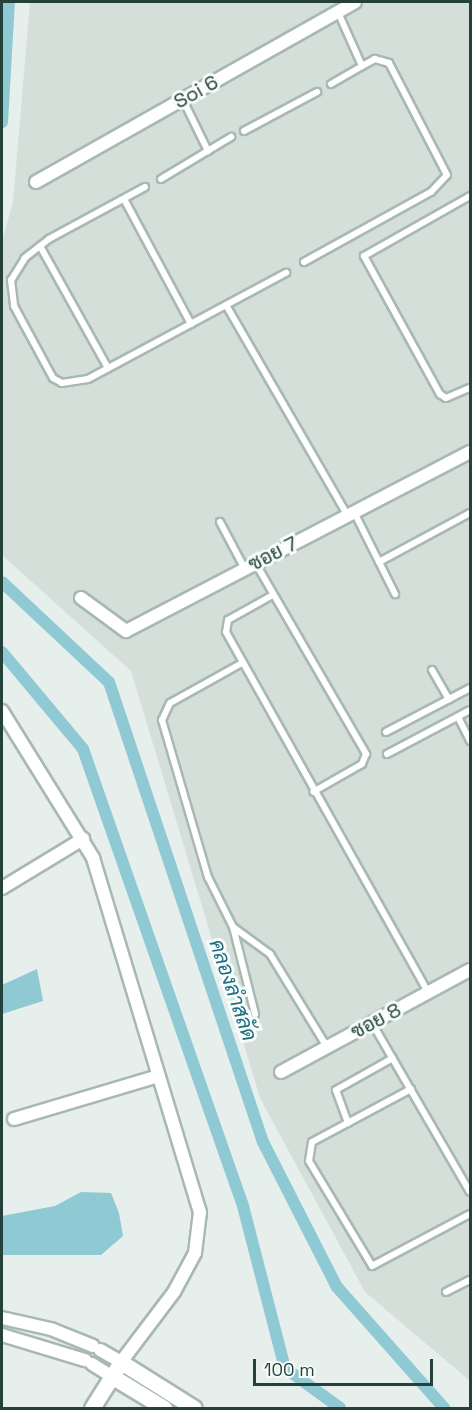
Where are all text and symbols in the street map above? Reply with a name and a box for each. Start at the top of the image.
street label: Soi 6 [170,70,222,114]
street label: ซอย 7 [244,532,302,576]
water label: คลองลำสลัด [204,936,262,1044]
street label: ซอย 8 [347,998,405,1044]
scale bar [256,1347,436,1385]
text: 100 m [264,1358,315,1381]

